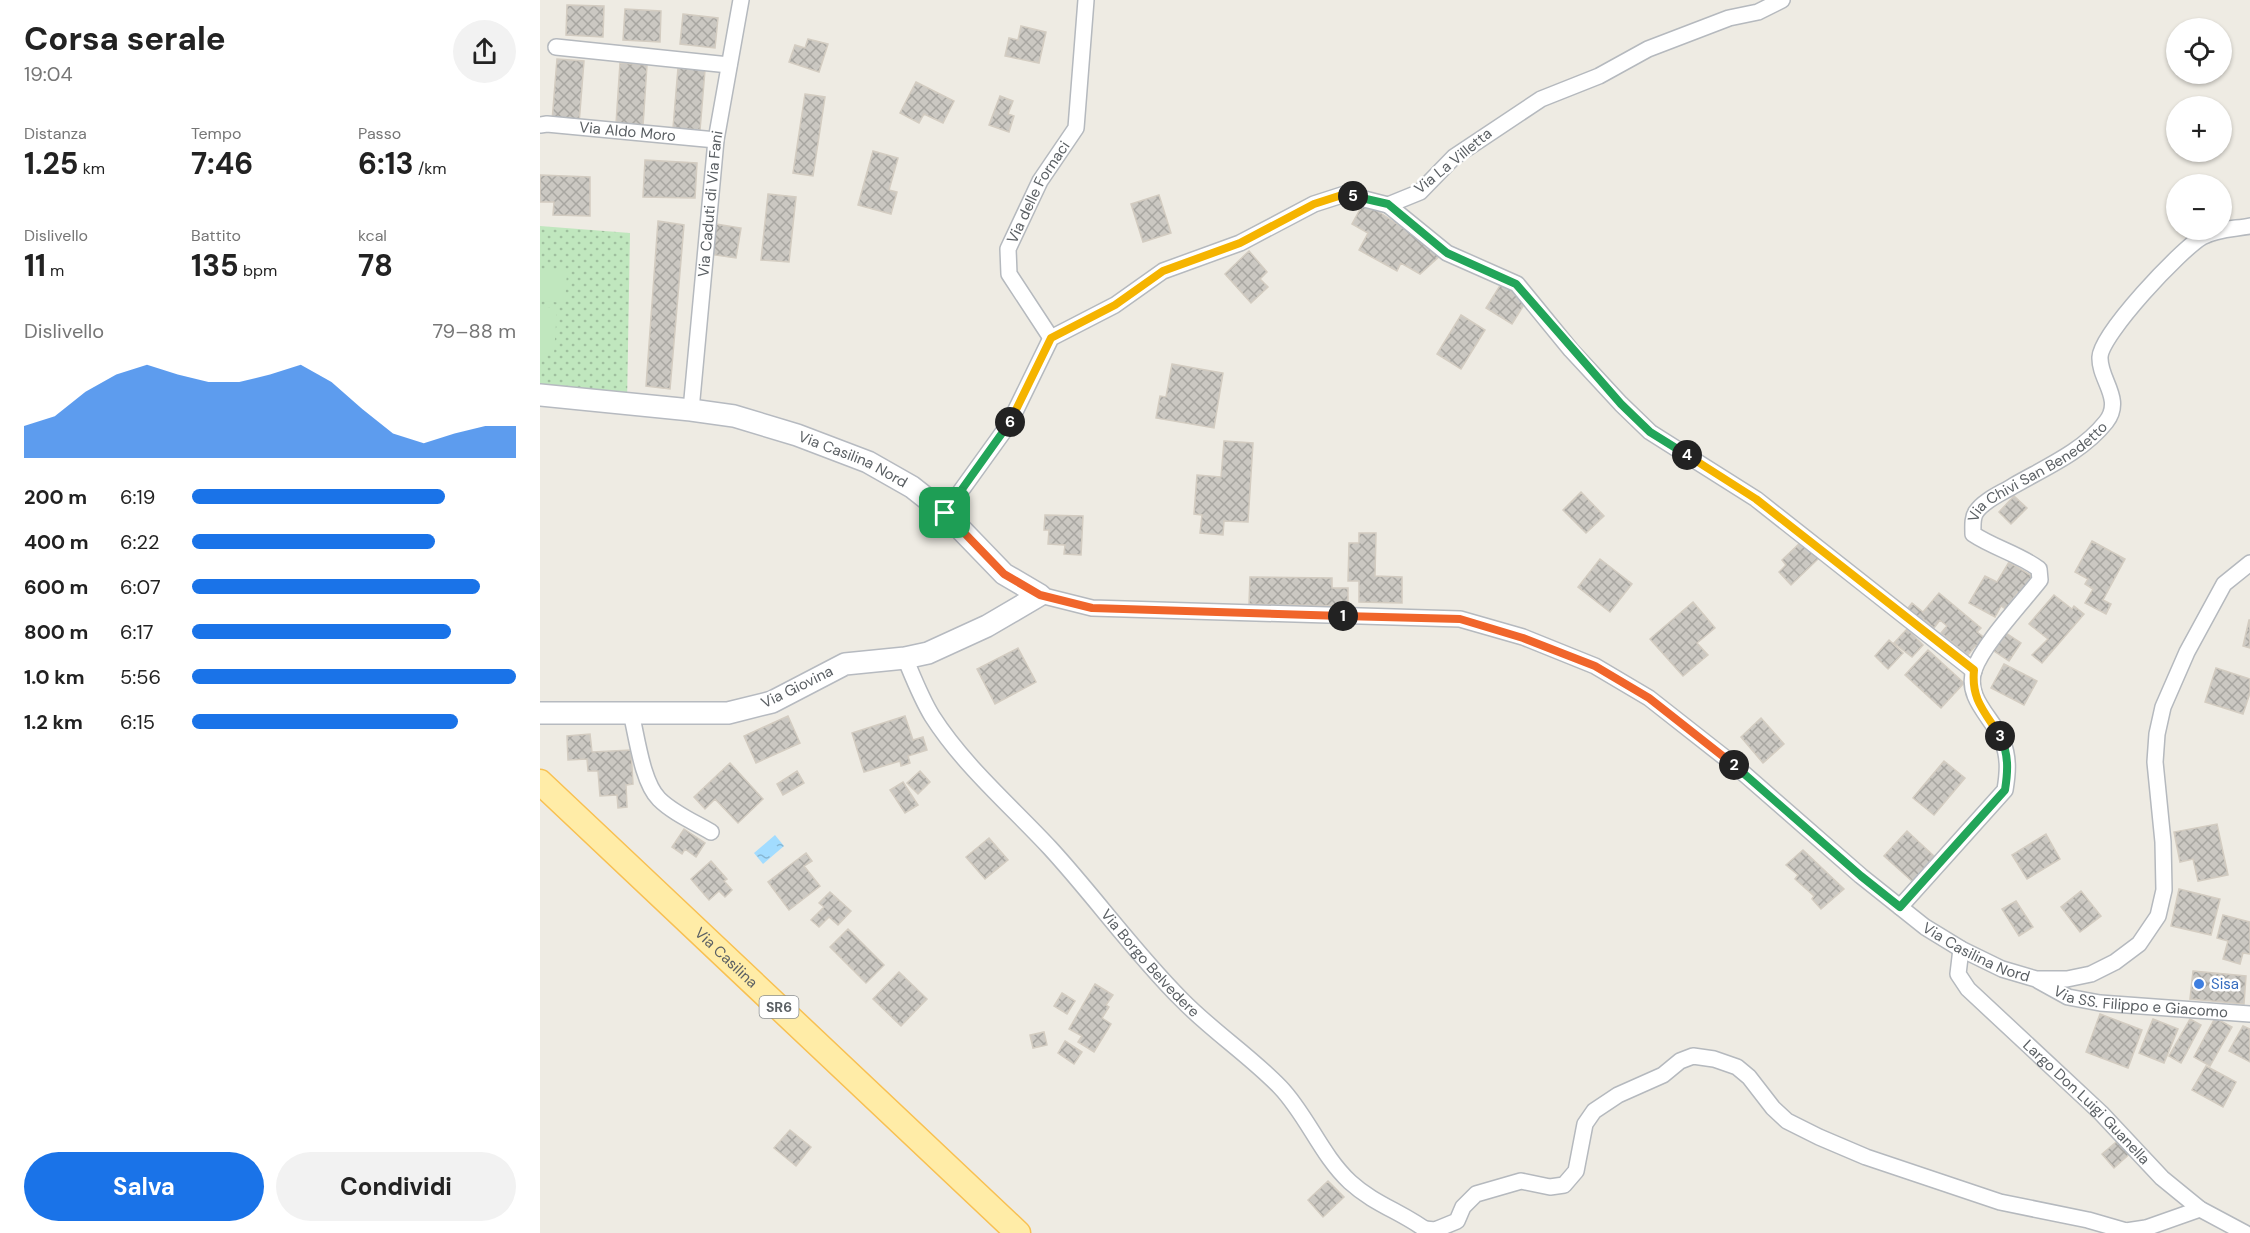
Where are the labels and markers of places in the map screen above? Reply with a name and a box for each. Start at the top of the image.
pin: 5 [1338,181,1368,211]
pin: 6 [995,407,1025,437]
pin: 4 [1672,440,1702,470]
pin [919,487,970,538]
pin: 1 [1328,601,1358,631]
pin: 3 [1985,721,2015,751]
pin: 2 [1719,750,1749,780]
place label: Sisa [2211,974,2239,994]
marker: Sisa [2192,977,2206,991]

